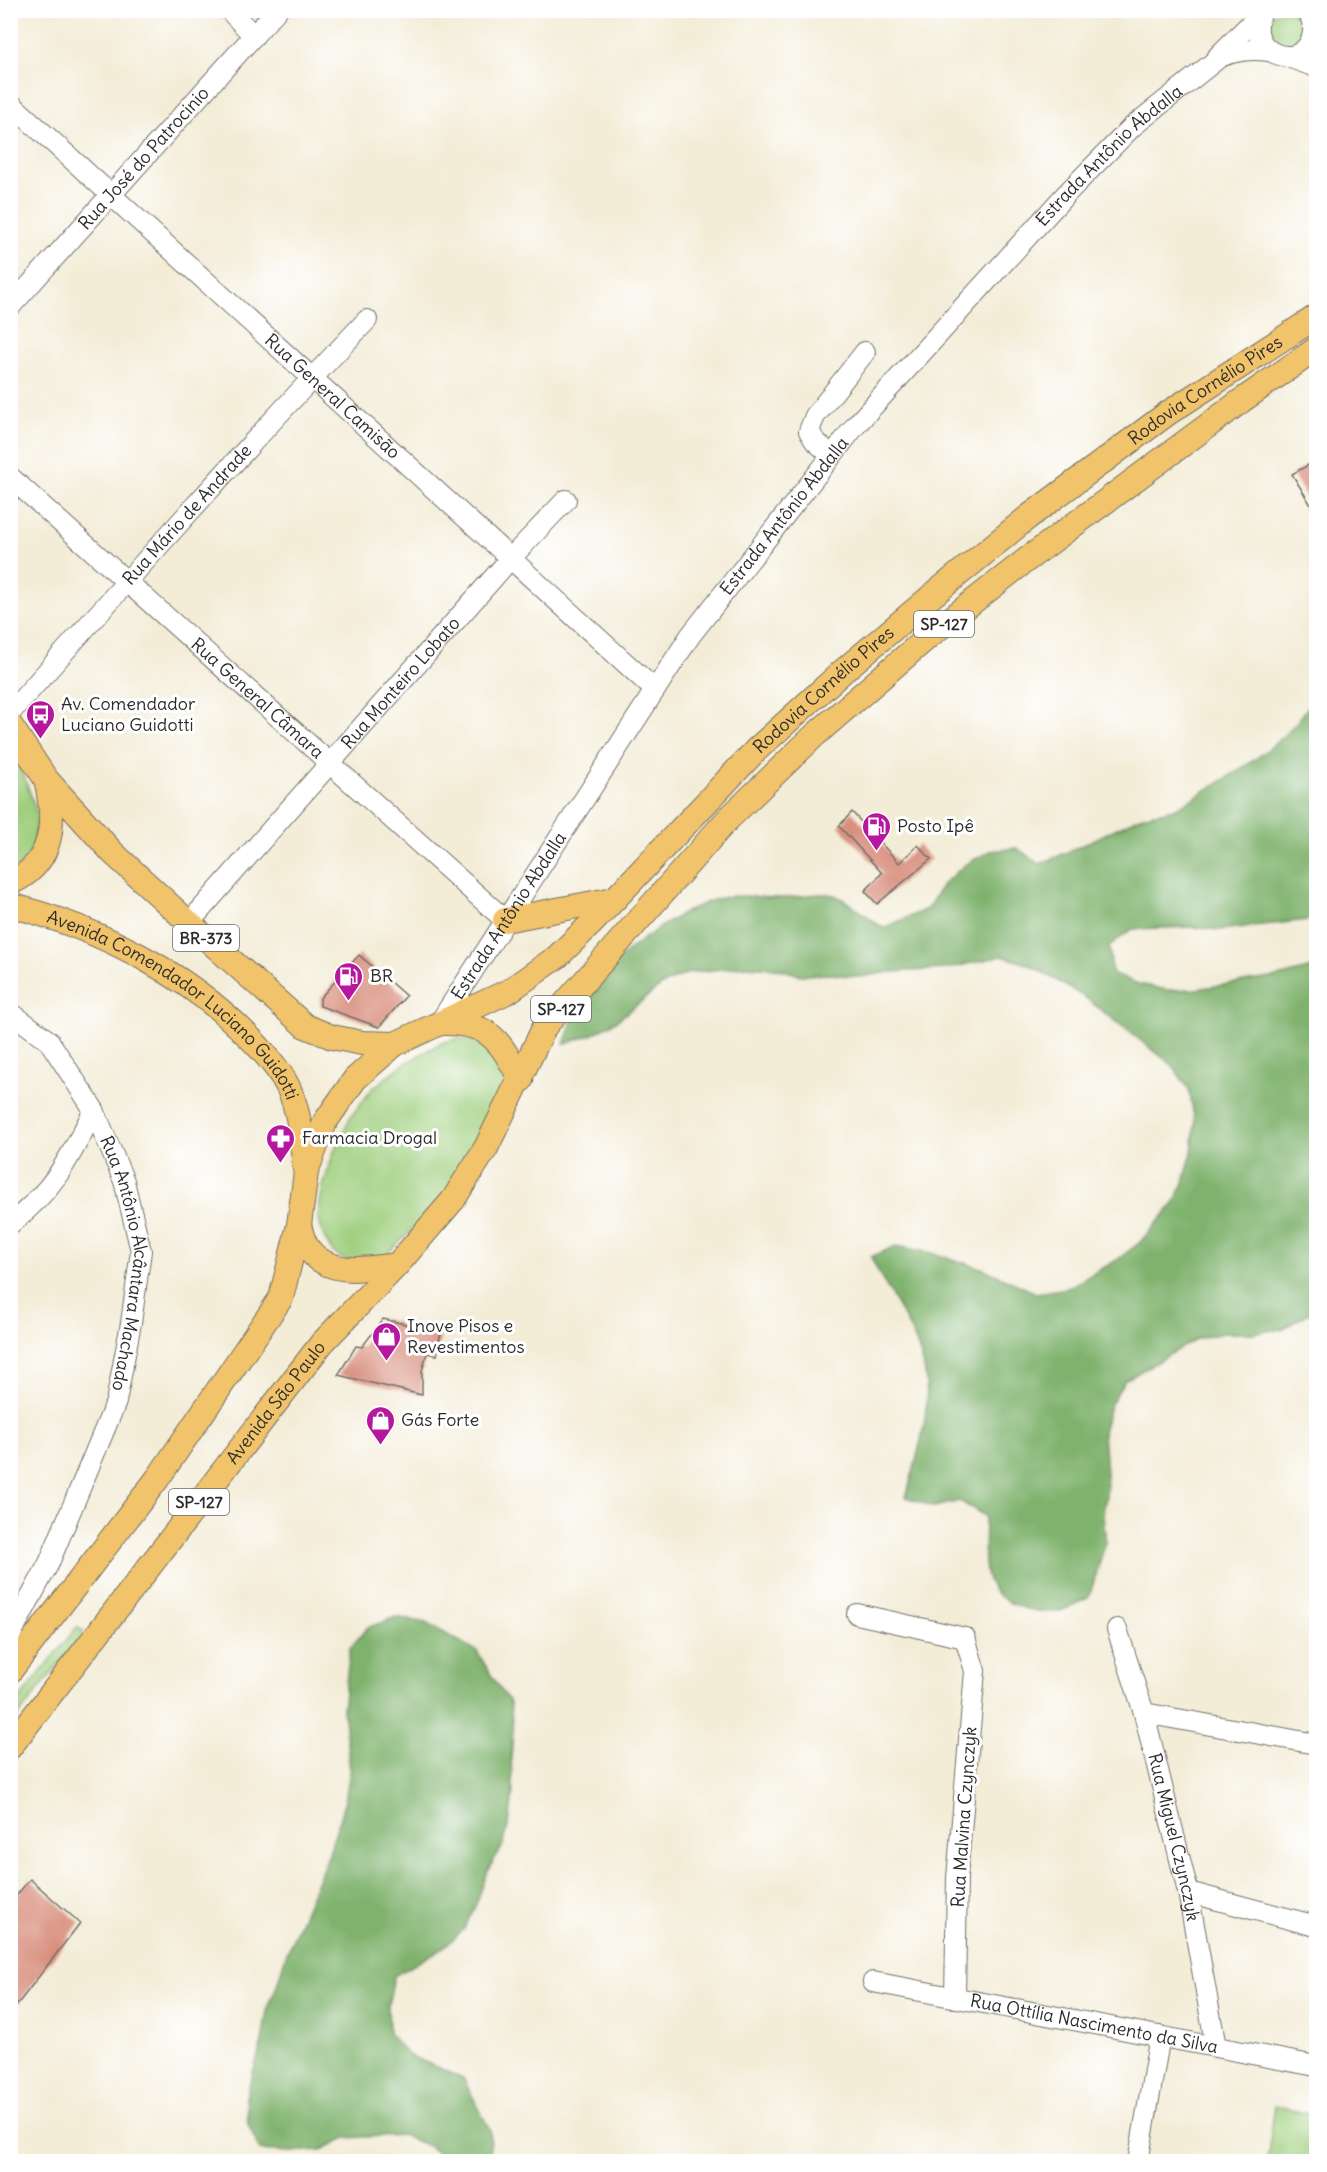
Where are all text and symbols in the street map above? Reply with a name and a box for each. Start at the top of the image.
street label: Estrada Antônio Abdalla [1030,79,1187,231]
street label: Rua José do Patrocinio [73,82,214,234]
street label: Rua General Camisão [260,329,405,464]
street label: Rodovia Cornélio Pires [1123,330,1287,450]
street label: Estrada Antônio Abdalla [715,432,853,600]
street label: Rua Mário de Andrade [117,439,256,589]
road number: SP-127 [914,611,974,637]
street label: Rua Monteiro Lobato [336,612,465,753]
street label: Rodovia Cornélio Pires [748,621,898,758]
street label: Rua General Câmara [187,633,329,763]
place label: Av. Comendador Luciano Guidotti [61,692,196,736]
bus stop icon: Av. Comendador Luciano Guidotti [24,698,56,740]
fuel station icon: Posto Ipê [860,810,892,852]
place label: Posto Ipê [897,814,974,837]
street label: Estrada Antônio Abdalla [446,827,571,1004]
street label: Avenida Comendador Luciano Guidotti [44,905,304,1103]
road number: BR-373 [173,925,239,951]
fuel station icon: BR [333,960,365,1002]
place label: BR [370,964,393,987]
road number: SP-127 [531,996,591,1022]
pharmacy icon: Farmacia Drogal [265,1122,297,1164]
place label: Farmacia Drogal [302,1126,437,1149]
street label: Rua Antônio Alcântara Machado [95,1132,153,1393]
place label: Inove Pisos e Revestimentos [407,1314,525,1358]
shop icon: Inove Pisos e Revestimentos [370,1320,402,1362]
street label: Avenida São Paulo [221,1336,330,1469]
shop icon: Gás Forte [364,1404,396,1446]
place label: Gás Forte [401,1408,479,1431]
road number: SP-127 [169,1489,229,1515]
street label: Rua Malvina Czynczyk [946,1726,981,1908]
street label: Rua Miguel Czynczyk [1143,1751,1205,1923]
street label: Rua Ottília Nascimento da Silva [968,1989,1220,2058]

